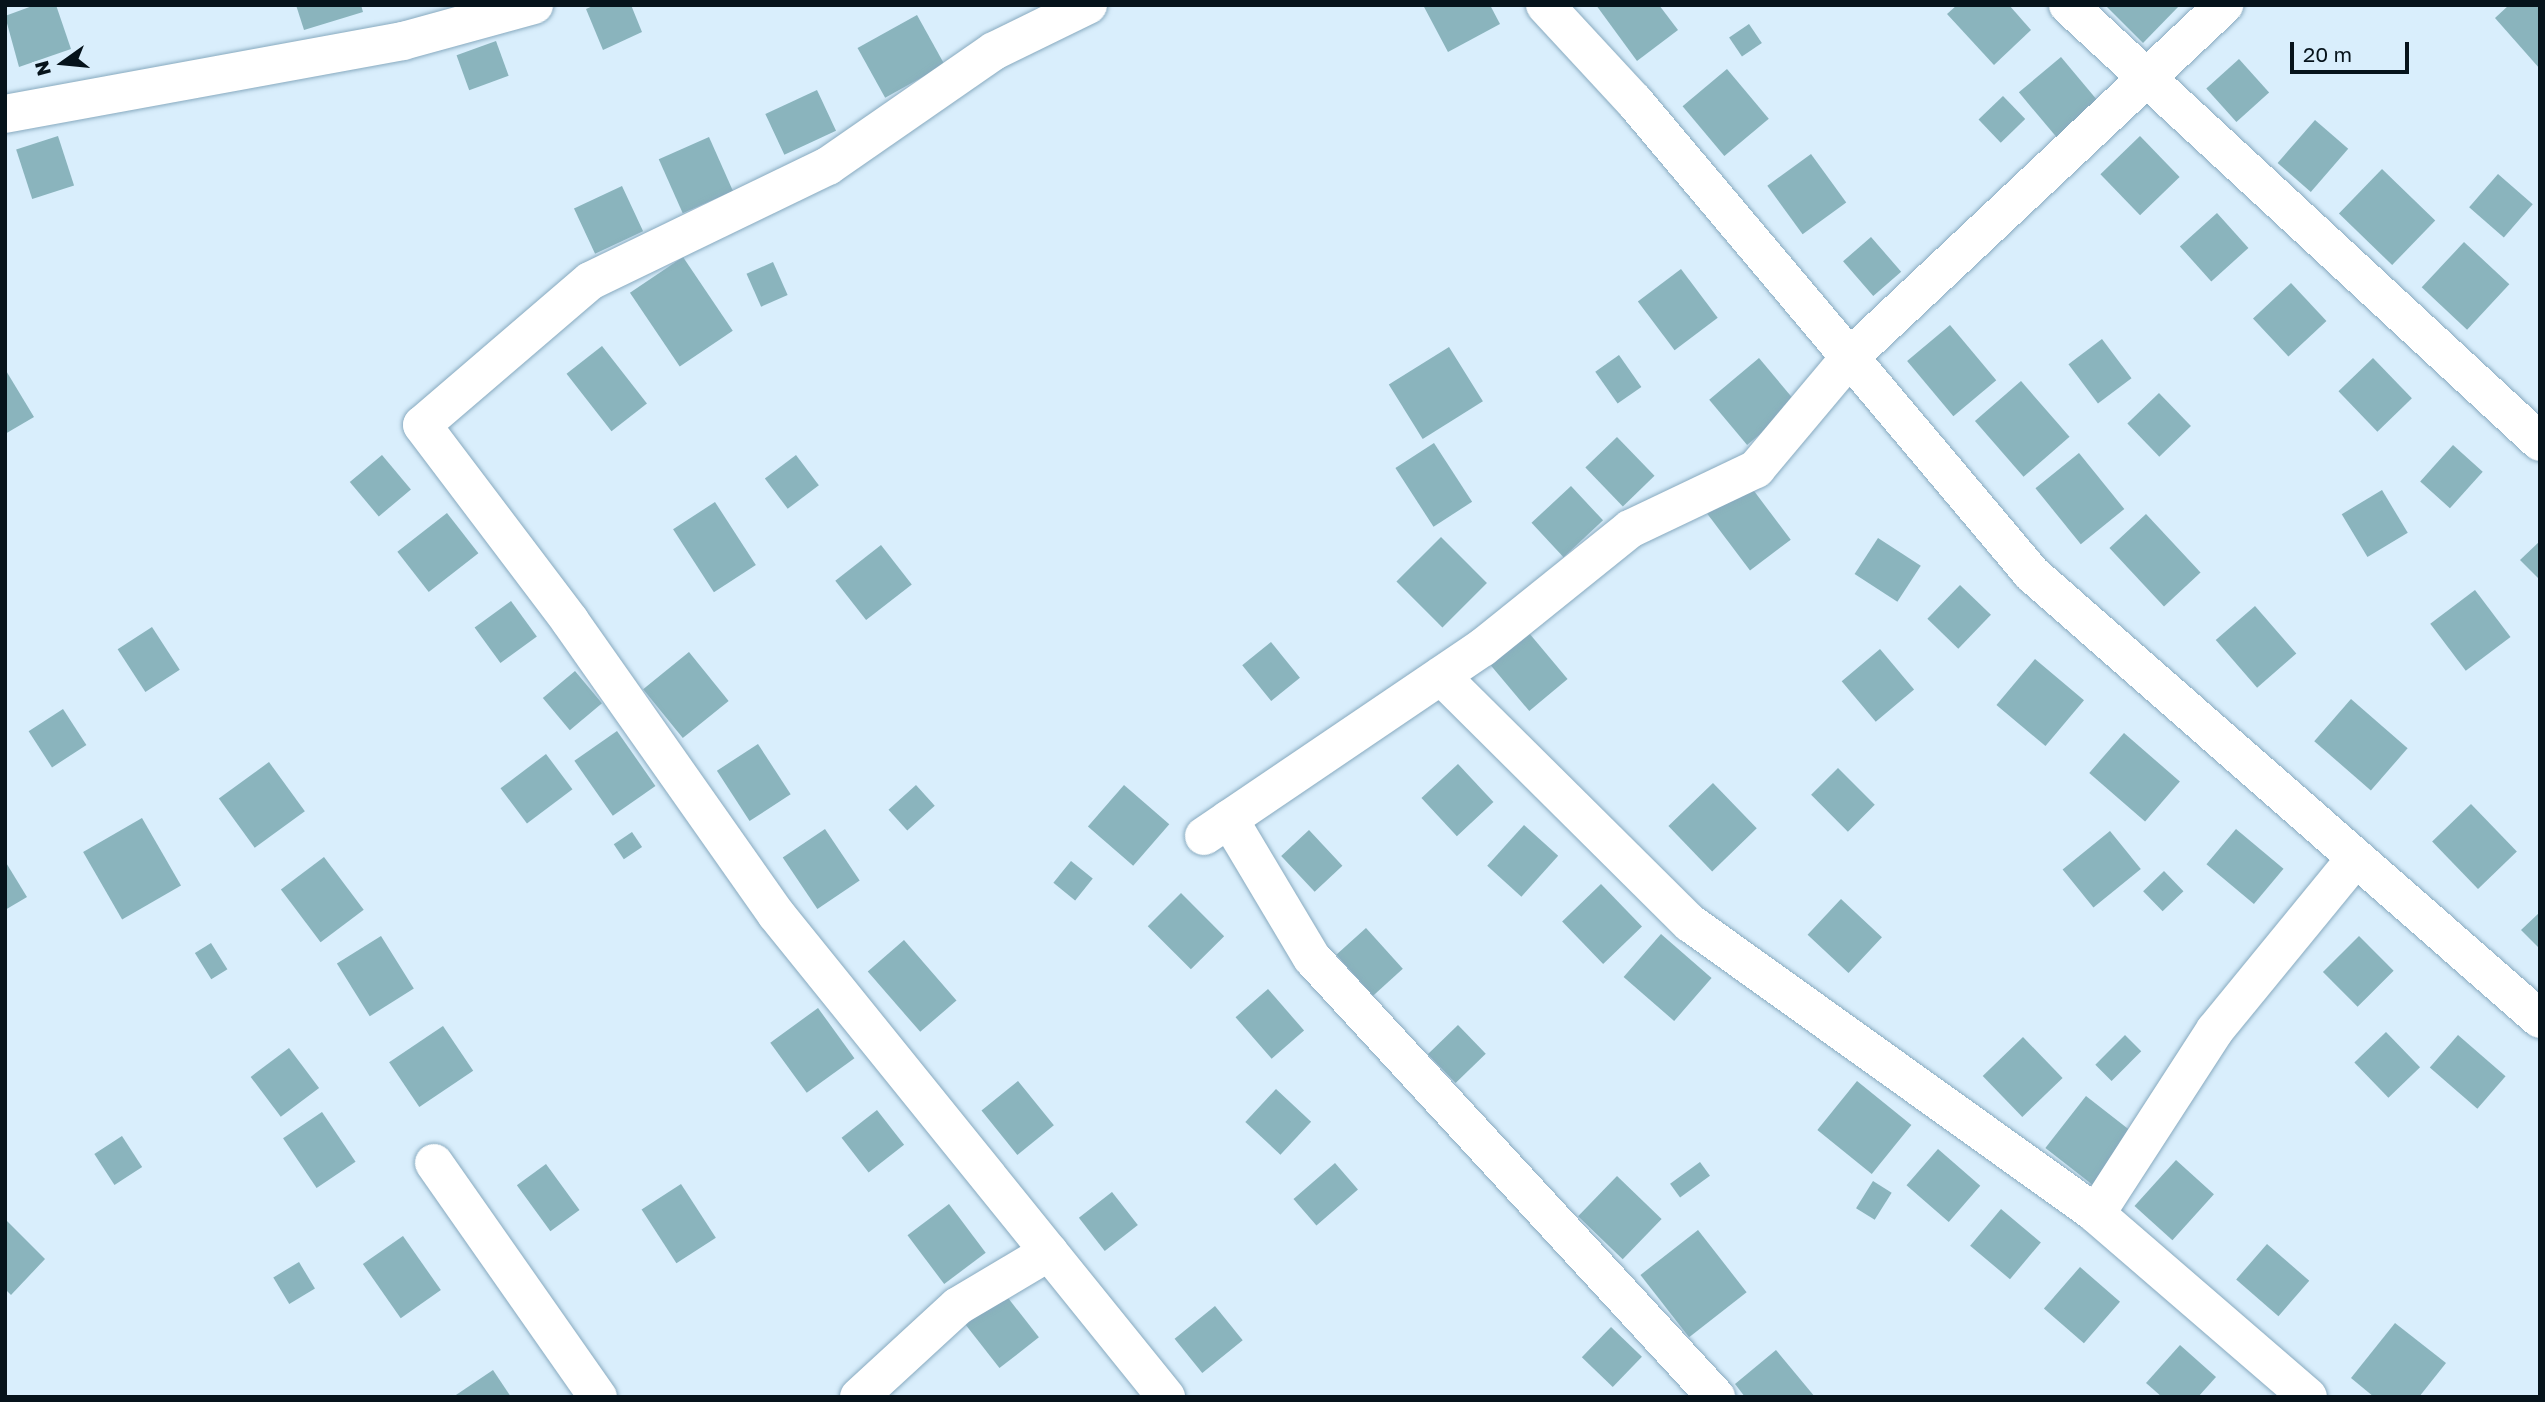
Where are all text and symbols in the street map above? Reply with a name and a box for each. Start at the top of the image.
north arrow [28,28,98,98]
scale bar [2293,28,2412,72]
text: 20 m [2303,41,2352,67]
text: N [29,59,55,79]

